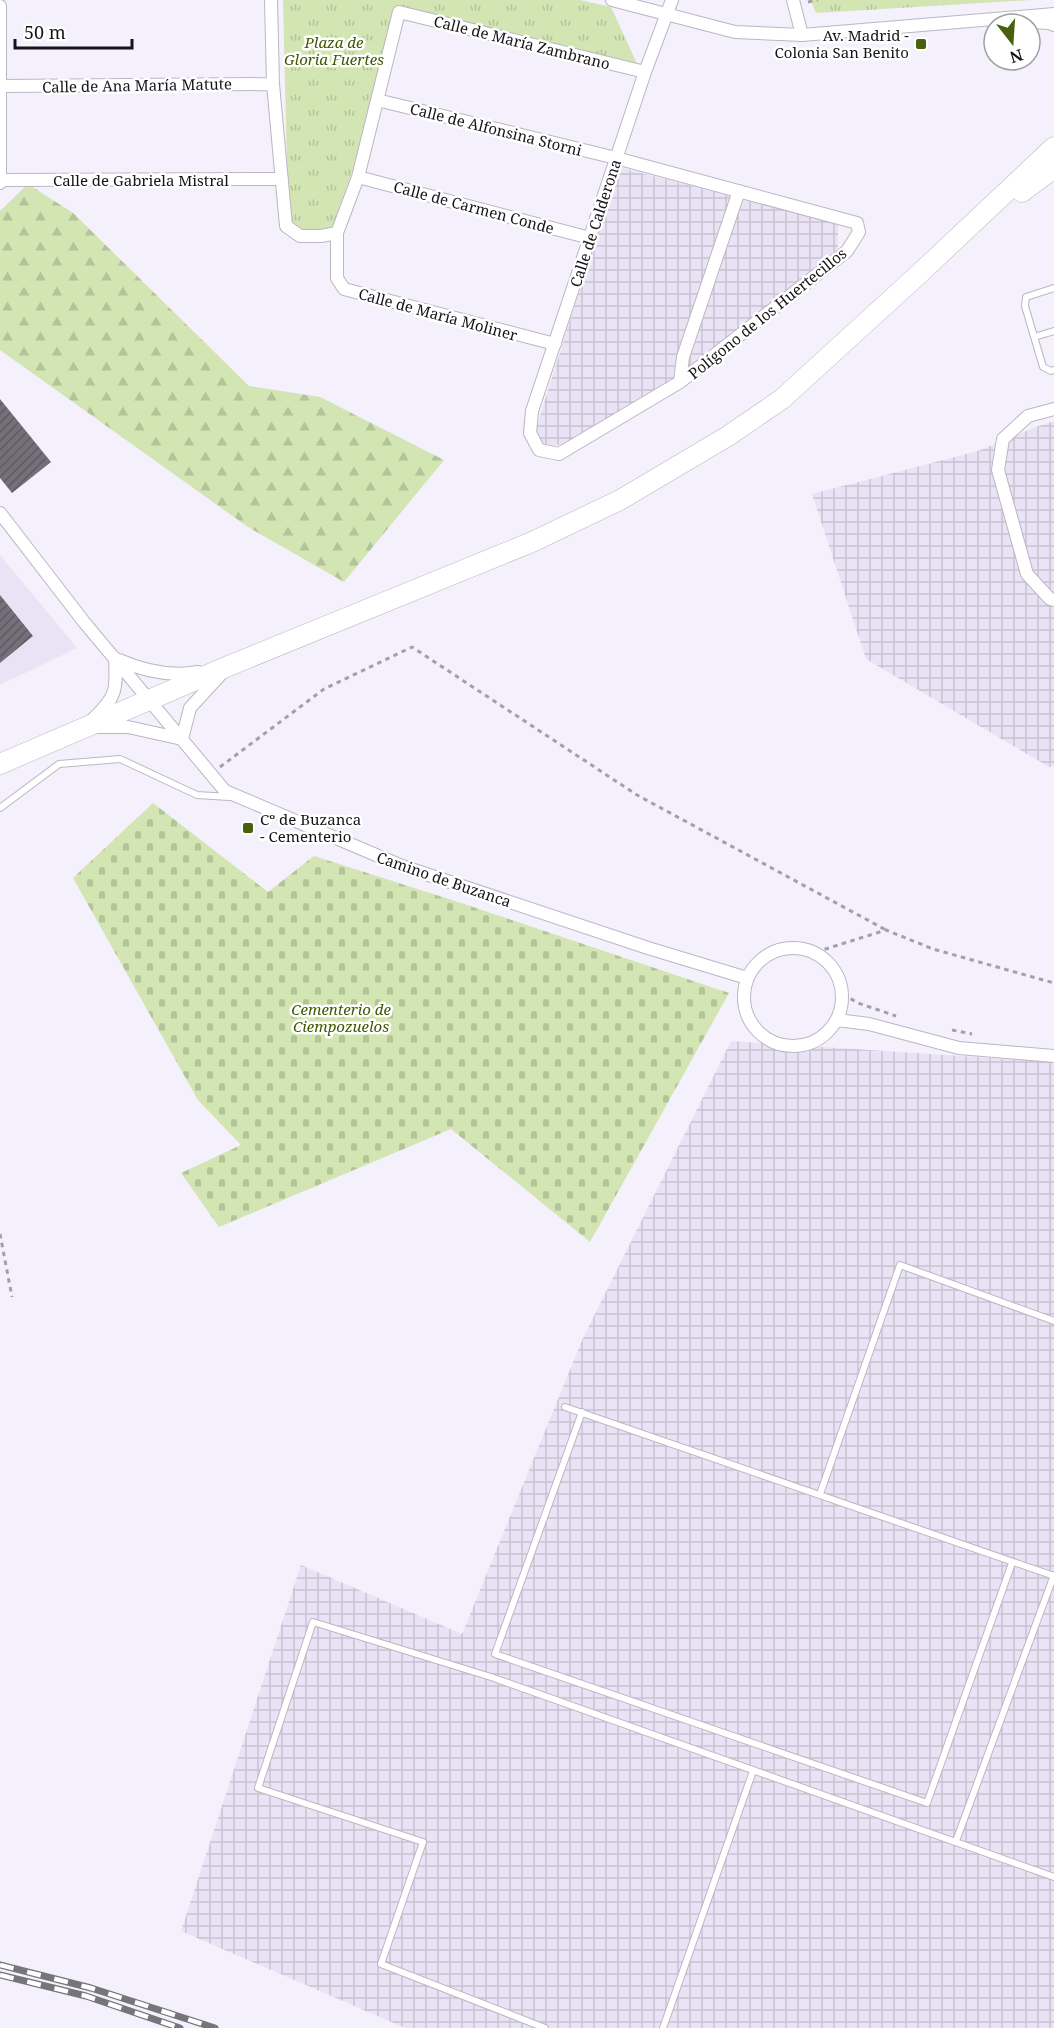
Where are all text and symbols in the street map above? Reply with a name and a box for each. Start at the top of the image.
street label: Calle de María Zambrano [432,10,612,74]
scale bar [15,12,132,50]
north arrow [982,12,1042,72]
text: 50 m [24,20,66,44]
place label: Av. Madrid - Colonia San Benito [775,25,909,62]
park label: Plaza de Gloria Fuertes [284,32,384,69]
marker: Av. Madrid - Colonia San Benito [914,37,928,51]
text: N [1007,44,1026,69]
street label: Calle de Ana María Matute [42,73,232,97]
street label: Calle de Alfonsina Storni [408,98,584,160]
street label: Calle de Calderona [565,156,625,290]
street label: Calle de Gabriela Mistral [53,170,229,190]
street label: Calle de Carmen Conde [392,176,556,238]
street label: Polígono de los Huertecillos [684,243,850,383]
street label: Calle de María Moliner [356,283,520,345]
place label: Cº de Buzanca - Cementerio [260,809,361,846]
marker: Cº de Buzanca - Cementerio [241,821,255,835]
street label: Camino de Buzanca [374,847,514,911]
park label: Cementerio de Ciempozuelos [291,999,391,1036]

